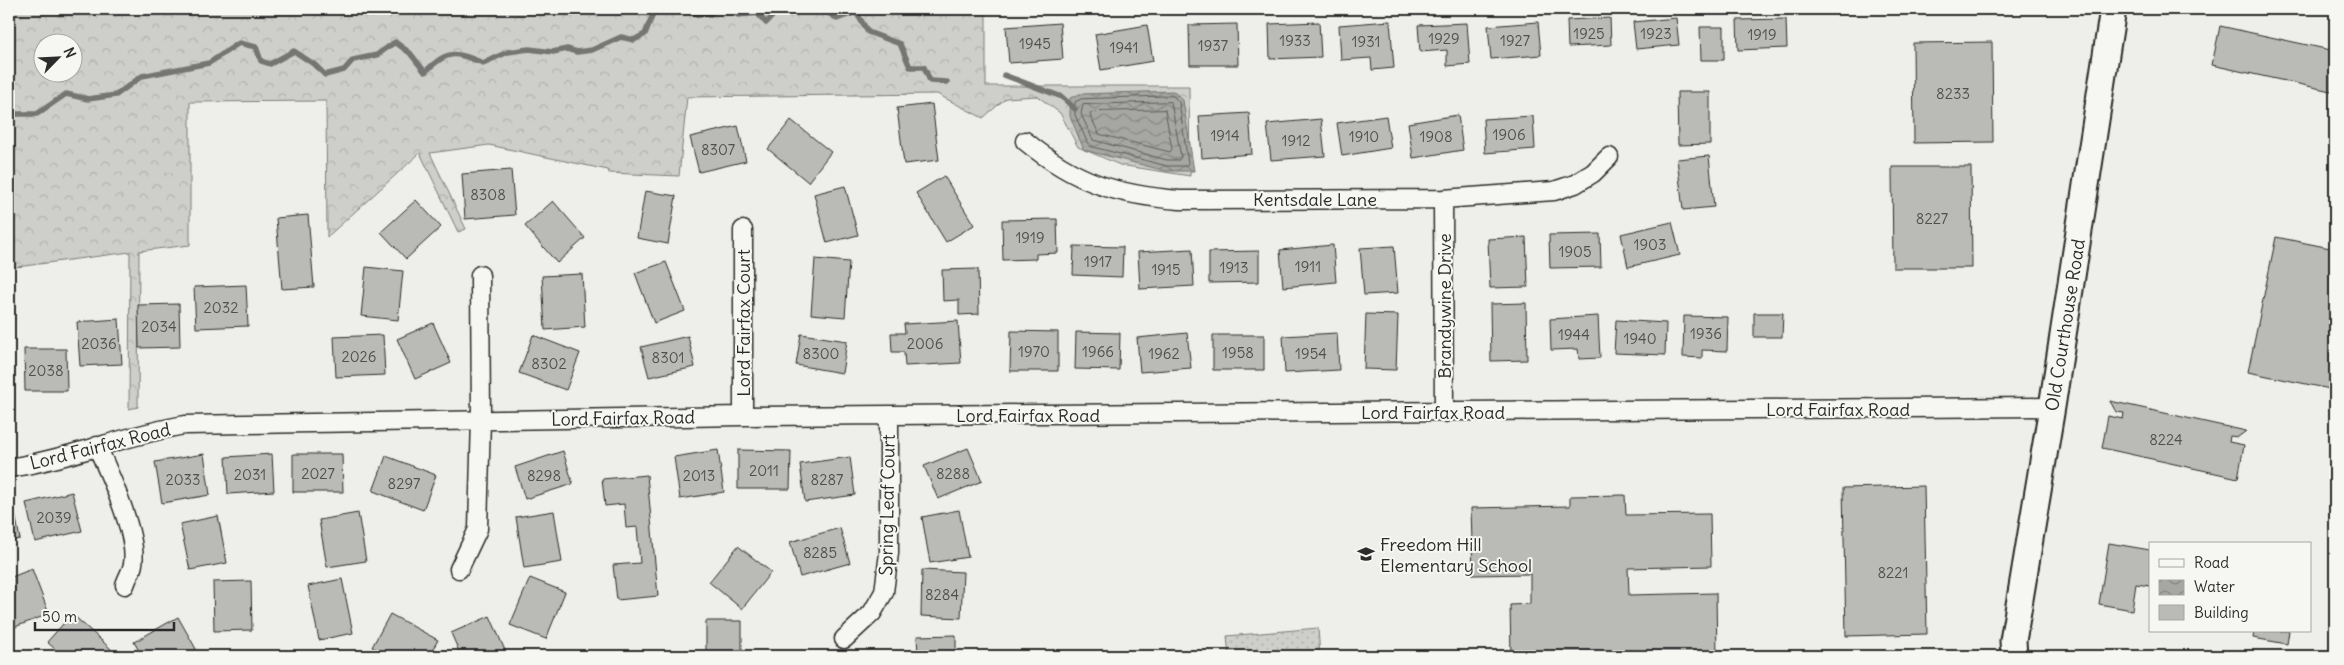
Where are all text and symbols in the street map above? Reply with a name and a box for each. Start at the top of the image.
house number: 1925 [1573,24,1605,43]
house number: 1923 [1640,24,1672,43]
house number: 1919 [1747,25,1777,44]
house number: 1929 [1428,29,1460,48]
house number: 1933 [1279,31,1311,50]
house number: 1927 [1500,31,1530,50]
north arrow [32,32,82,82]
house number: 1931 [1352,32,1380,51]
house number: 1945 [1019,34,1051,53]
house number: 1937 [1198,36,1228,55]
house number: 1941 [1109,38,1139,57]
text: N [60,45,80,61]
house number: 8233 [1936,84,1970,103]
house number: 1906 [1492,125,1526,144]
house number: 1914 [1210,126,1240,145]
house number: 1910 [1349,127,1379,146]
house number: 1908 [1419,127,1453,146]
house number: 1912 [1282,131,1310,150]
house number: 8307 [701,140,735,159]
house number: 8308 [470,185,506,204]
street label: Kentsdale Lane [1253,188,1377,211]
house number: 8227 [1916,209,1948,228]
house number: 1919 [1015,228,1045,247]
street label: Brandywine Drive [1433,233,1456,379]
house number: 1903 [1634,235,1666,254]
street label: Old Courthouse Road [2040,237,2090,413]
house number: 1905 [1558,242,1592,261]
street label: Lord Fairfax Court [732,249,755,397]
house number: 1917 [1084,252,1112,271]
house number: 1911 [1295,257,1321,276]
house number: 1913 [1219,258,1249,277]
house number: 1915 [1151,260,1181,279]
house number: 2032 [204,298,238,317]
house number: 2034 [141,317,177,336]
house number: 1936 [1690,324,1722,343]
house number: 1944 [1558,325,1590,344]
house number: 1940 [1623,329,1657,348]
house number: 2036 [81,334,117,353]
house number: 2006 [907,334,943,353]
house number: 1970 [1018,342,1050,361]
house number: 1966 [1082,342,1114,361]
house number: 1958 [1222,343,1254,362]
house number: 8300 [803,344,839,363]
house number: 1962 [1148,344,1180,363]
house number: 1954 [1295,344,1327,363]
house number: 2026 [342,347,376,366]
house number: 8301 [652,348,685,367]
house number: 8302 [531,354,567,373]
house number: 2038 [28,361,64,380]
street label: Lord Fairfax Road [1766,398,1910,421]
street label: Lord Fairfax Road [1361,401,1505,424]
street label: Lord Fairfax Road [956,404,1100,427]
street label: Lord Fairfax Road [551,405,696,431]
street label: Lord Fairfax Road [27,417,173,475]
house number: 8224 [2149,430,2183,449]
street label: Spring Leaf Court [874,434,900,576]
house number: 2011 [749,461,779,480]
house number: 2027 [301,464,335,483]
house number: 8288 [936,464,970,483]
house number: 2031 [234,465,266,484]
house number: 8298 [527,466,561,485]
house number: 2013 [683,466,715,485]
house number: 2033 [165,470,201,489]
house number: 8287 [811,470,843,489]
house number: 8297 [388,474,420,493]
house number: 2039 [36,508,72,527]
place label: Freedom Hill Elementary School [1380,533,1532,577]
legend [2149,542,2312,632]
house number: 8285 [803,543,837,562]
school or university icon: Freedom Hill Elementary School [1356,544,1376,564]
text: Road [2194,553,2229,572]
house number: 8221 [1877,563,1909,582]
text: Water [2194,577,2235,596]
house number: 8284 [925,585,959,604]
scale bar [35,600,174,632]
text: Building [2194,603,2249,622]
text: 50 m [42,607,77,626]

